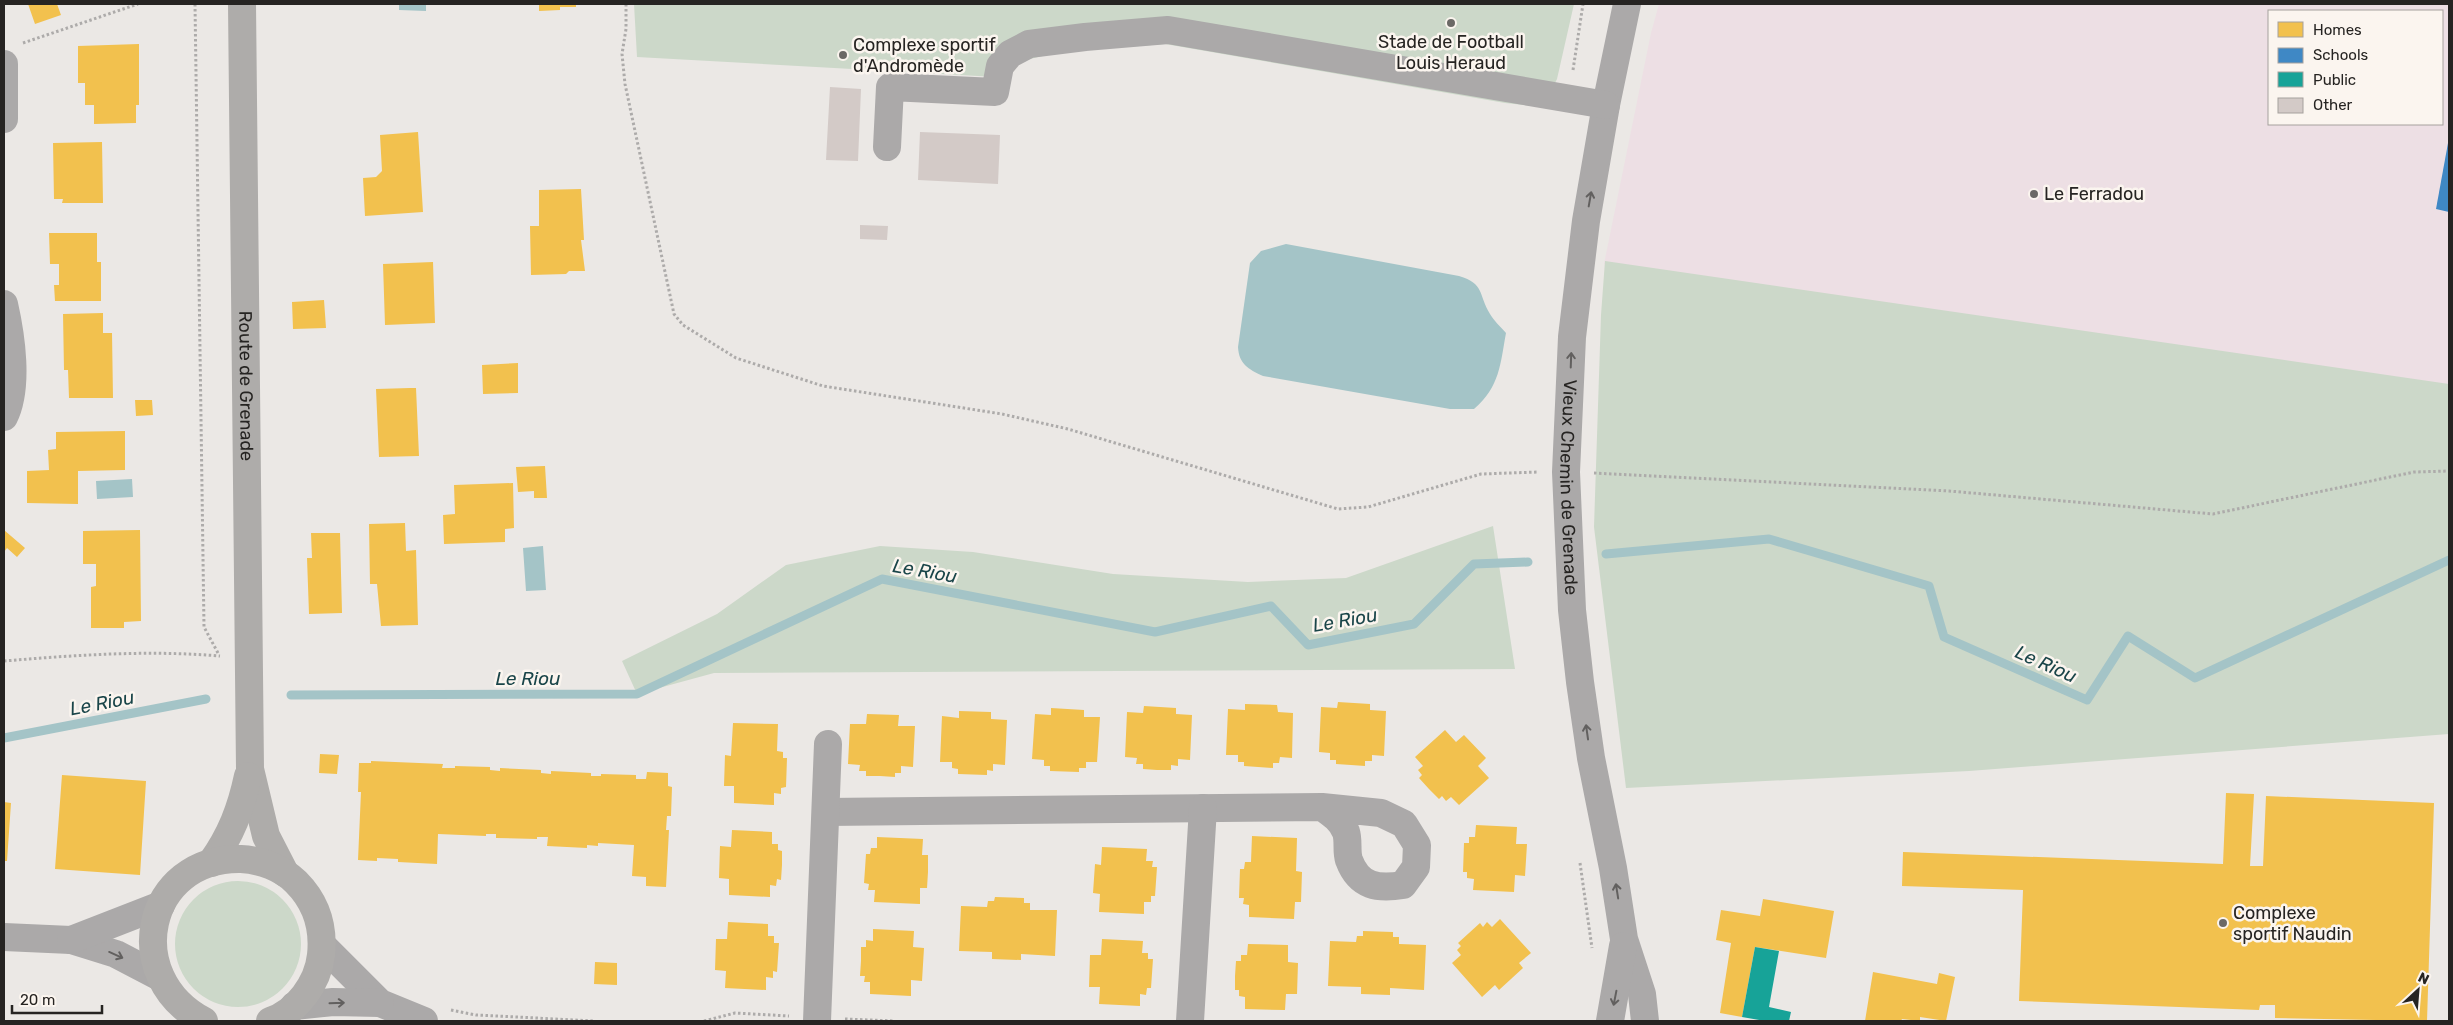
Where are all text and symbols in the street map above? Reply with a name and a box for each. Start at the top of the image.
legend [2268,10,2443,125]
marker: Stade de Football Louis Heraud [1445,17,1457,29]
text: Homes [2313,21,2362,39]
place label: Stade de Football Louis Heraud [1378,31,1524,74]
place label: Complexe sportif d'Andromède [853,34,996,77]
text: Schools [2313,46,2369,64]
marker: Complexe sportif d'Andromède [837,49,849,61]
text: Public [2313,71,2356,89]
text: Other [2313,96,2353,114]
place label: Le Ferradou [2044,183,2144,205]
marker: Le Ferradou [2028,188,2040,200]
one-way arrow [1585,191,1595,207]
street label: Route de Grenade [234,311,258,461]
one-way arrow [1566,352,1576,368]
street label: Vieux Chemin de Grenade [1555,379,1582,595]
water label: Le Riou [891,554,959,588]
water label: Le Riou [1311,603,1379,637]
water label: Le Riou [2012,640,2080,688]
water label: Le Riou [495,667,561,690]
water label: Le Riou [68,686,136,720]
one-way arrow [1582,724,1592,740]
one-way arrow [1611,884,1621,900]
place label: Complexe sportif Naudin [2233,902,2352,945]
marker: Complexe sportif Naudin [2217,917,2229,929]
one-way arrow [109,951,124,961]
north arrow [2393,965,2443,1015]
text: N [2415,969,2432,989]
scale bar [12,982,102,1014]
one-way arrow [1610,989,1619,1005]
text: 20 m [20,991,55,1009]
one-way arrow [328,998,344,1007]

